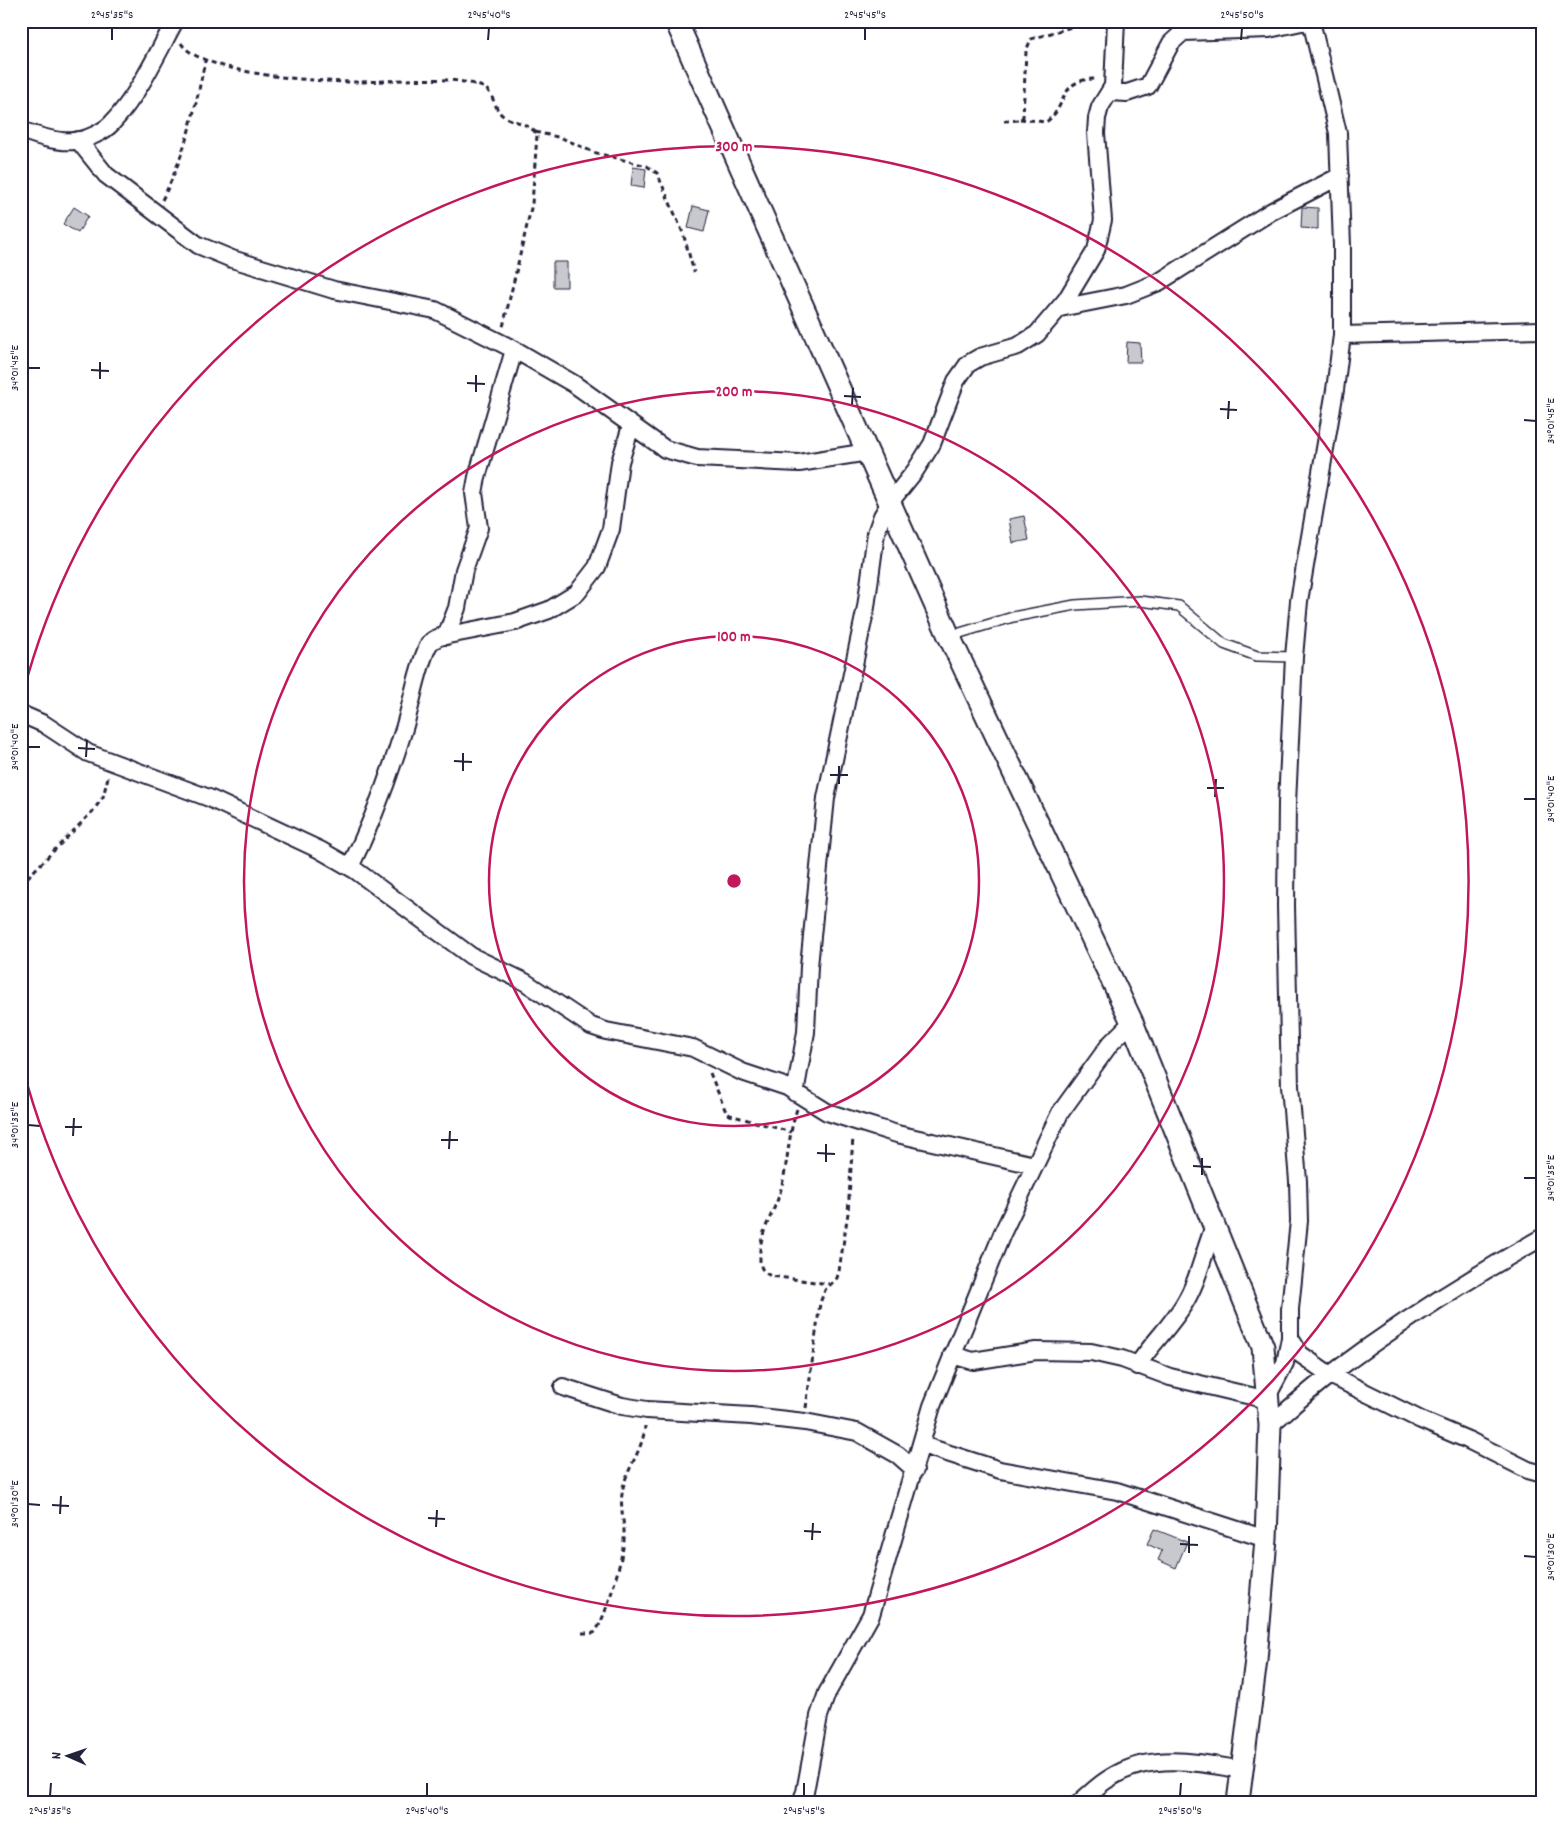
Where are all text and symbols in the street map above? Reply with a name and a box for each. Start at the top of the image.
text: 2°45'35"S [91,7,133,24]
text: 2°45'40"S [467,7,511,24]
text: 2°45'45"S [844,7,886,24]
text: 2°45'50"S [1220,7,1264,24]
text: 300 m [716,137,752,159]
text: 34°01'45"E [7,344,24,391]
text: 200 m [716,382,752,404]
text: 34°01'45"E [1543,397,1560,444]
text: 100 m [717,627,751,649]
text: 34°01'40"E [7,723,24,770]
text: 34°01'40"E [1543,775,1560,822]
centre of rings [725,872,743,890]
text: 34°01'35"E [7,1101,24,1148]
text: 34°01'35"E [1543,1154,1560,1201]
text: 34°01'30"E [7,1480,24,1528]
text: 34°01'30"E [1543,1533,1560,1581]
north arrow [42,1730,92,1780]
text: N [47,1752,67,1759]
text: 2°45'35"S [29,1803,71,1820]
text: 2°45'40"S [405,1803,449,1820]
text: 2°45'45"S [783,1803,825,1820]
text: 2°45'50"S [1158,1803,1202,1820]

